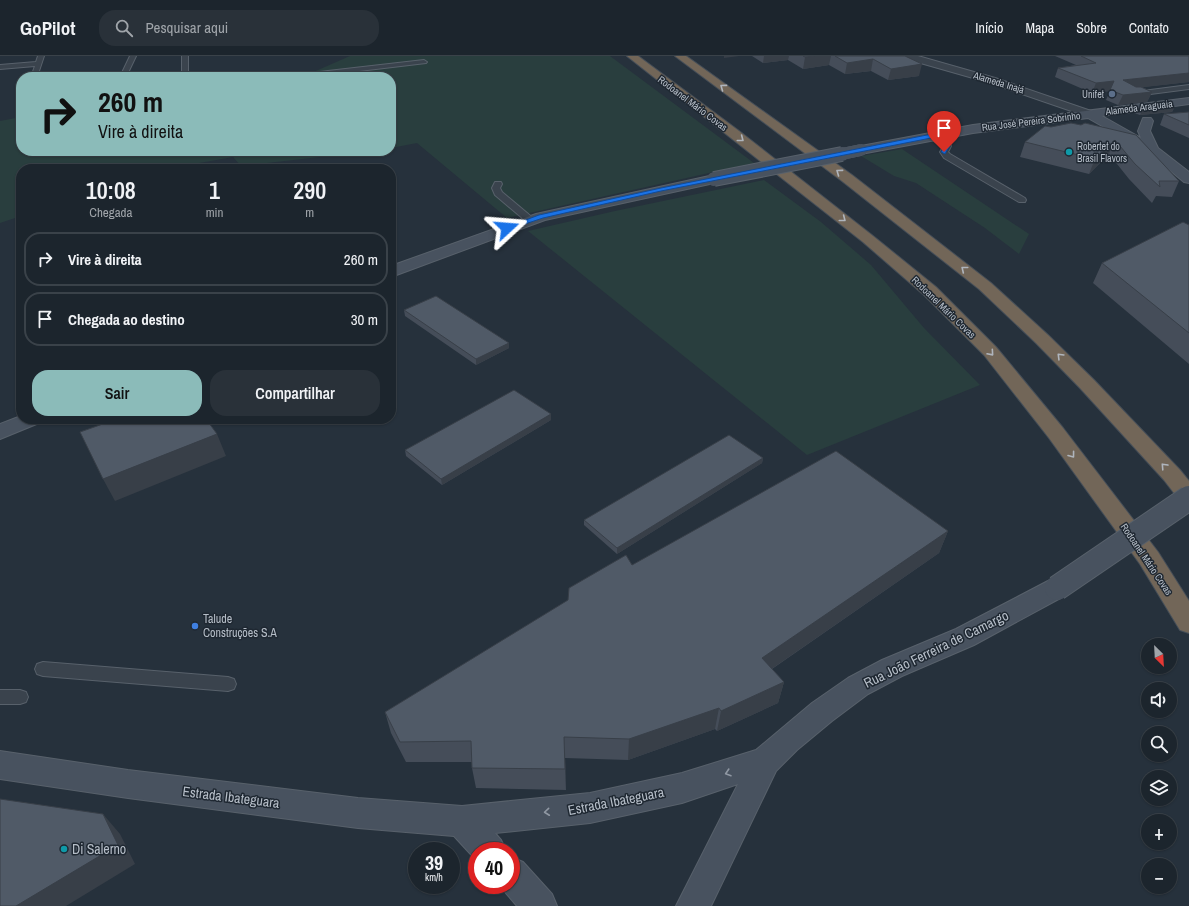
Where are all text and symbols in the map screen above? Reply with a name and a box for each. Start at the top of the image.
search box [99,10,379,46]
text: GoPilot [20,15,75,41]
icon: search [113,17,135,39]
text: Pesquisar aqui [145,17,228,38]
text: Início [975,19,1003,37]
text: Mapa [1025,19,1054,37]
text: Sobre [1076,19,1107,37]
text: Contato [1129,19,1169,37]
street label: Alameda Inajá [971,68,1026,96]
street label: Rodoanel Mário Covas [655,73,730,134]
text: 260 m [98,83,163,121]
one-way arrow [720,85,727,92]
icon: right [32,88,84,140]
place label: Unifet [1082,88,1105,101]
marker: Unifet [1107,89,1117,99]
street label: Alameda Araguaia [1104,97,1174,118]
street label: Rua José Pereira Sobrinho [981,109,1082,134]
pin [927,111,961,152]
icon: arrive [933,117,955,139]
text: Vire à direita [98,119,183,144]
one-way arrow [736,134,743,141]
place label: Robertet do Brasil Flavors [1077,140,1127,165]
marker: Robertet do Brasil Flavors [1064,147,1074,157]
one-way arrow [837,170,844,177]
text: 10:08 [86,174,136,206]
text: 1 [209,174,220,206]
text: 290 [293,174,326,206]
text: Chegada [89,204,132,221]
text: min [206,204,223,221]
text: m [305,204,314,221]
position arrow [486,207,528,249]
one-way arrow [838,215,845,222]
icon: right [34,248,56,270]
text: Vire à direita [68,249,142,270]
text: 260 m [344,249,378,270]
one-way arrow [961,267,968,274]
street label: Rodoanel Mário Covas [909,274,978,341]
icon: arrive [34,308,56,330]
text: Chegada ao destino [68,309,185,330]
text: 30 m [351,309,378,330]
one-way arrow [986,348,994,356]
one-way arrow [1057,353,1065,361]
button: Sair [32,370,202,416]
button: Compartilhar [210,370,380,416]
one-way arrow [1068,450,1075,457]
one-way arrow [1161,463,1168,471]
street label: Rodoanel Mário Covas [1118,521,1175,598]
street label: Rua João Ferreira de Camargo [861,606,1011,692]
place label: Talude Construções S.A [203,611,277,641]
marker: Talude Construções S.A [190,621,200,631]
north arrow [1141,638,1177,674]
map controls [1141,638,1177,894]
button: sound [1141,682,1177,718]
button: search [1141,726,1177,762]
one-way arrow [725,768,732,777]
button: layers [1141,770,1177,806]
street label: Estrada Ibateguara [181,782,281,812]
street label: Estrada Ibateguara [566,783,666,819]
one-way arrow [544,808,550,817]
button: + [1141,814,1177,850]
place label: Di Salerno [72,840,126,858]
speed limit sign: 40 [468,842,520,894]
marker: Di Salerno [59,844,69,854]
text: 39 [425,849,443,876]
button: − [1141,858,1177,894]
text: km/h [425,871,443,884]

